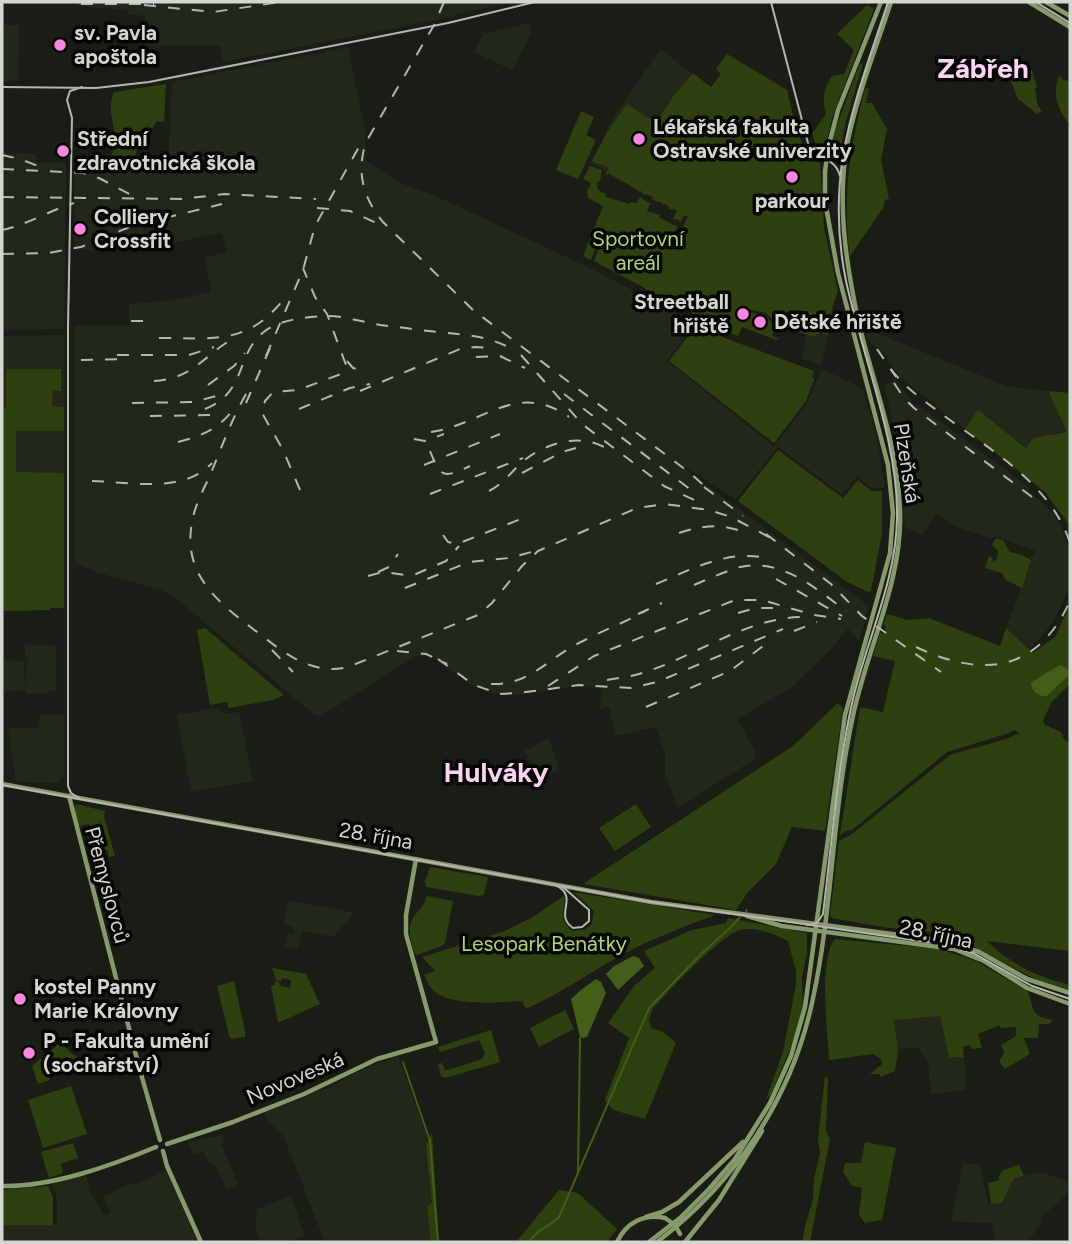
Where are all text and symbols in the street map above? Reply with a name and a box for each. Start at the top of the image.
place label: sv. Pavla apoštola [74,20,157,69]
marker: sv. Pavla apoštola [52,37,68,53]
district label: Zábřeh [937,51,1029,85]
place label: Lékařská fakulta Ostravské univerzity [653,114,853,163]
place label: Střední zdravotnická škola [77,126,256,175]
marker: Lékařská fakulta Ostravské univerzity [631,131,647,147]
marker: Střední zdravotnická škola [55,143,71,159]
marker: parkour [784,169,800,185]
place label: parkour [755,188,829,213]
place label: Colliery Crossfit [94,204,171,253]
marker: Colliery Crossfit [72,221,88,237]
park label: Sportovní areál [592,226,685,275]
place label: Streetball hřiště [634,289,729,338]
marker: Streetball hřiště [735,306,751,322]
place label: Dětské hřiště [774,309,902,334]
marker: Dětské hřiště [752,314,768,330]
street label: Plzeňská [889,421,926,505]
district label: Hulváky [444,755,549,789]
street label: 28. října [337,817,415,854]
street label: Přemyslovců [80,824,135,946]
street label: 28. října [897,914,975,953]
park label: Lesopark Benátky [461,931,627,956]
place label: kostel Panny Marie Královny [34,974,179,1023]
marker: kostel Panny Marie Královny [12,991,28,1007]
place label: P - Fakulta umění (sochařství) [43,1028,211,1077]
marker: P - Fakulta umění (sochařství) [21,1045,37,1061]
street label: Novoveská [242,1046,347,1109]

